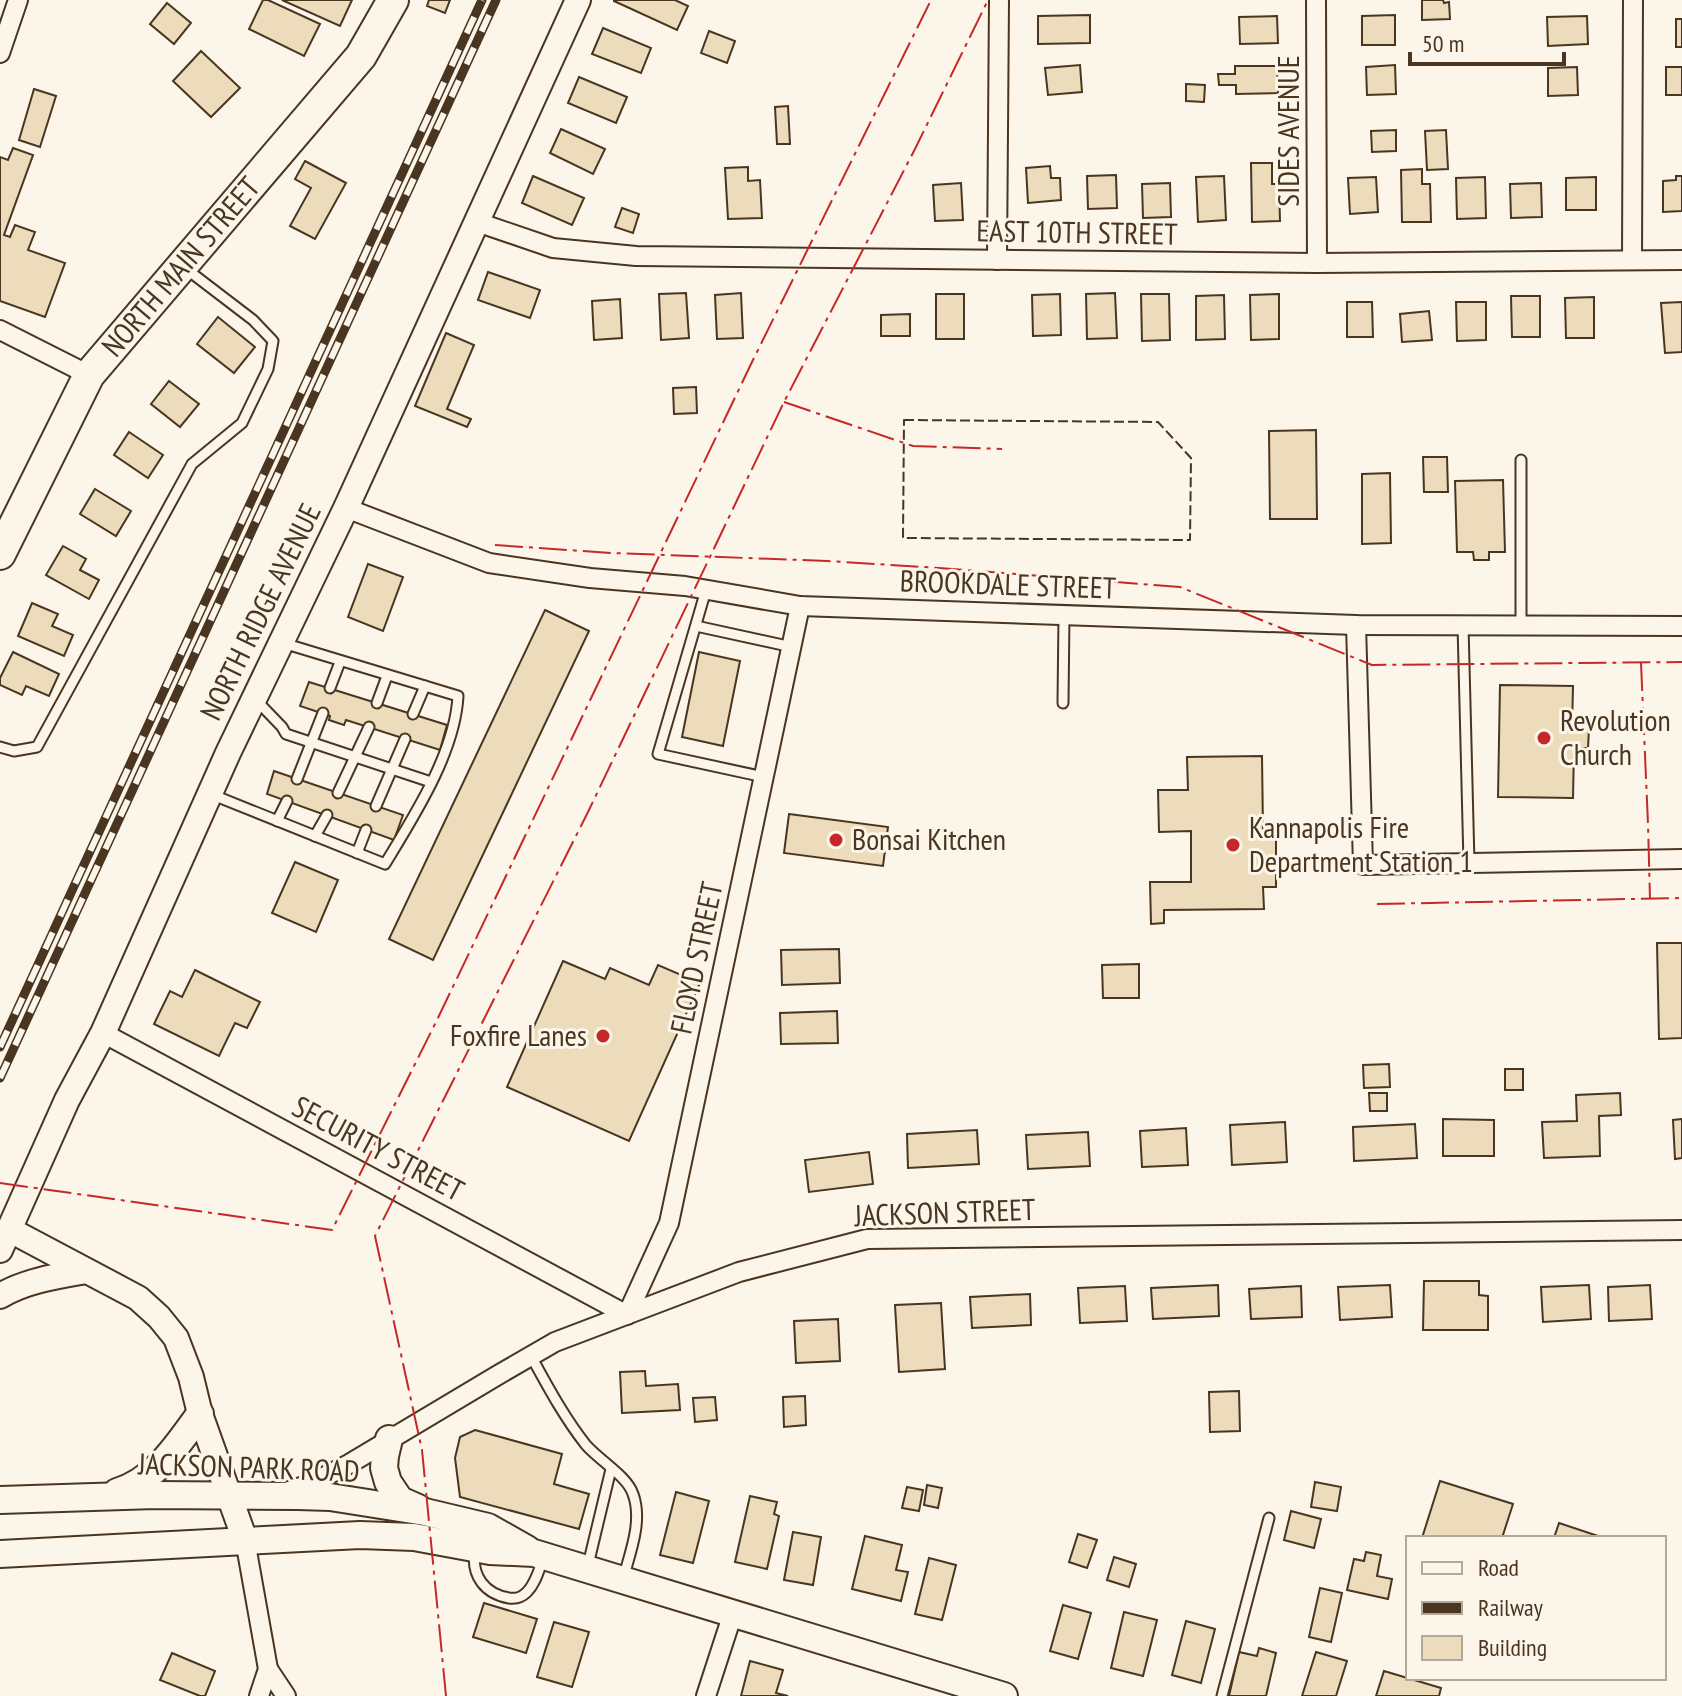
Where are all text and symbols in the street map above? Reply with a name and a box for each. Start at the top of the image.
scale bar [1410,16,1564,66]
text: 50 m [1422,28,1464,59]
street label: SIDES AVENUE [1268,55,1307,207]
street label: NORTH MAIN STREET [92,168,268,364]
street label: EAST 10TH STREET [976,210,1178,253]
street label: NORTH RIDGE AVENUE [190,497,329,726]
street label: BROOKDALE STREET [899,560,1117,607]
place label: Revolution Church [1560,700,1671,773]
marker: Revolution Church [1535,729,1553,747]
place label: Kannapolis Fire Department Station 1 [1249,807,1473,880]
place label: Bonsai Kitchen [852,819,1006,858]
marker: Bonsai Kitchen [827,831,845,849]
marker: Kannapolis Fire Department Station 1 [1224,836,1242,854]
street label: FLOYD STREET [660,878,731,1037]
place label: Foxfire Lanes [450,1015,587,1054]
marker: Foxfire Lanes [594,1027,612,1045]
street label: SECURITY STREET [286,1086,471,1209]
street label: JACKSON STREET [853,1189,1036,1234]
street label: JACKSON PARK ROAD [137,1443,360,1490]
legend [1406,1536,1666,1680]
text: Road [1478,1552,1519,1583]
text: Railway [1478,1592,1543,1623]
text: Building [1478,1632,1547,1663]

